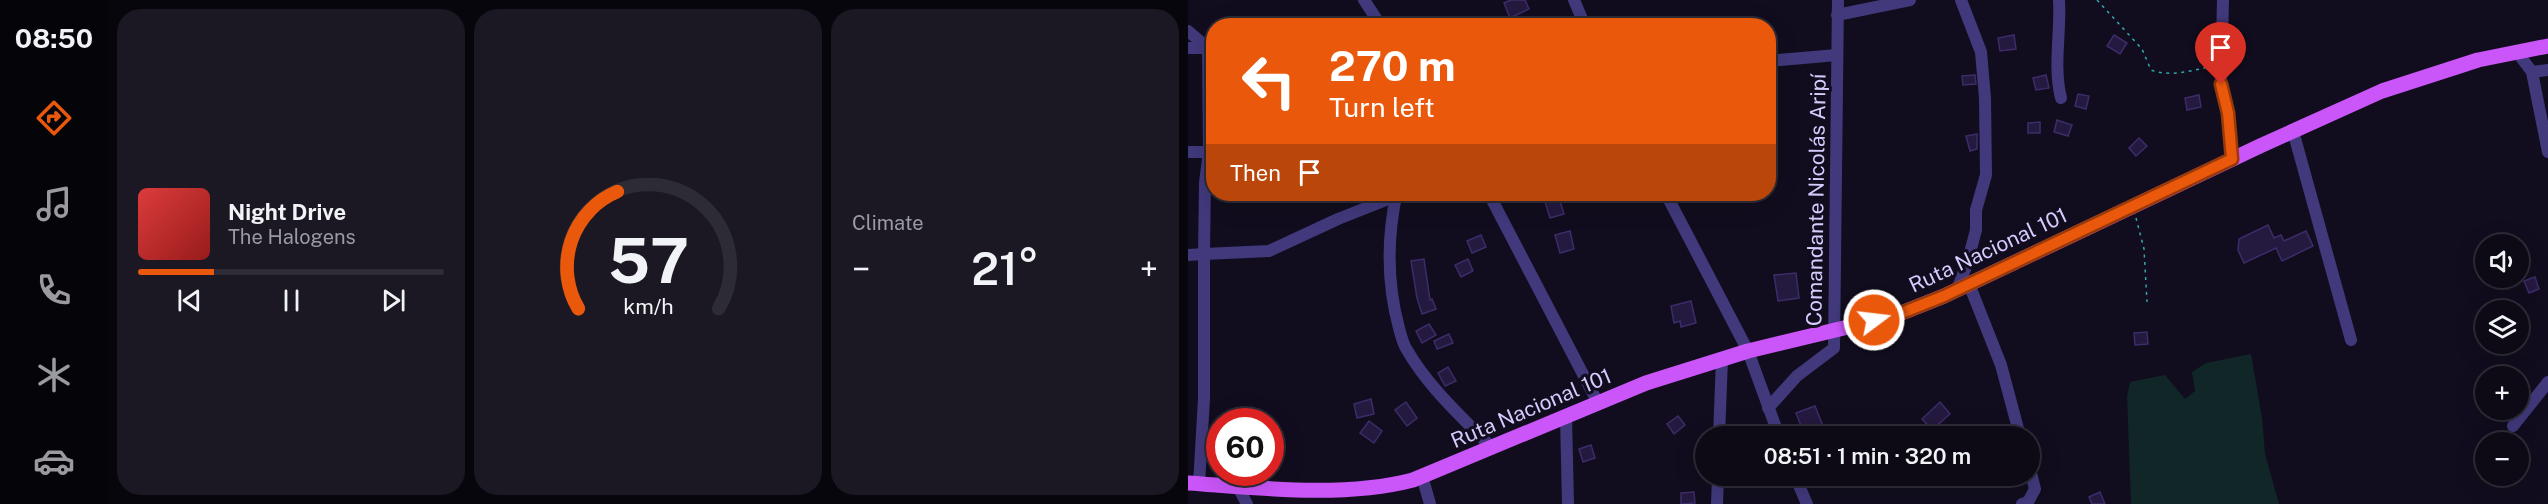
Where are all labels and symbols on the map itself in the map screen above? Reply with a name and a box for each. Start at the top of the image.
pin [2195,22,2246,84]
street label: Comandante Nicolás Aripí [1801,73,1831,326]
street label: Ruta Nacional 101 [1905,202,2071,298]
position arrow [1842,288,1906,352]
street label: Ruta Nacional 101 [1447,363,1615,453]
speed limit sign: 60 [1206,408,1284,486]

